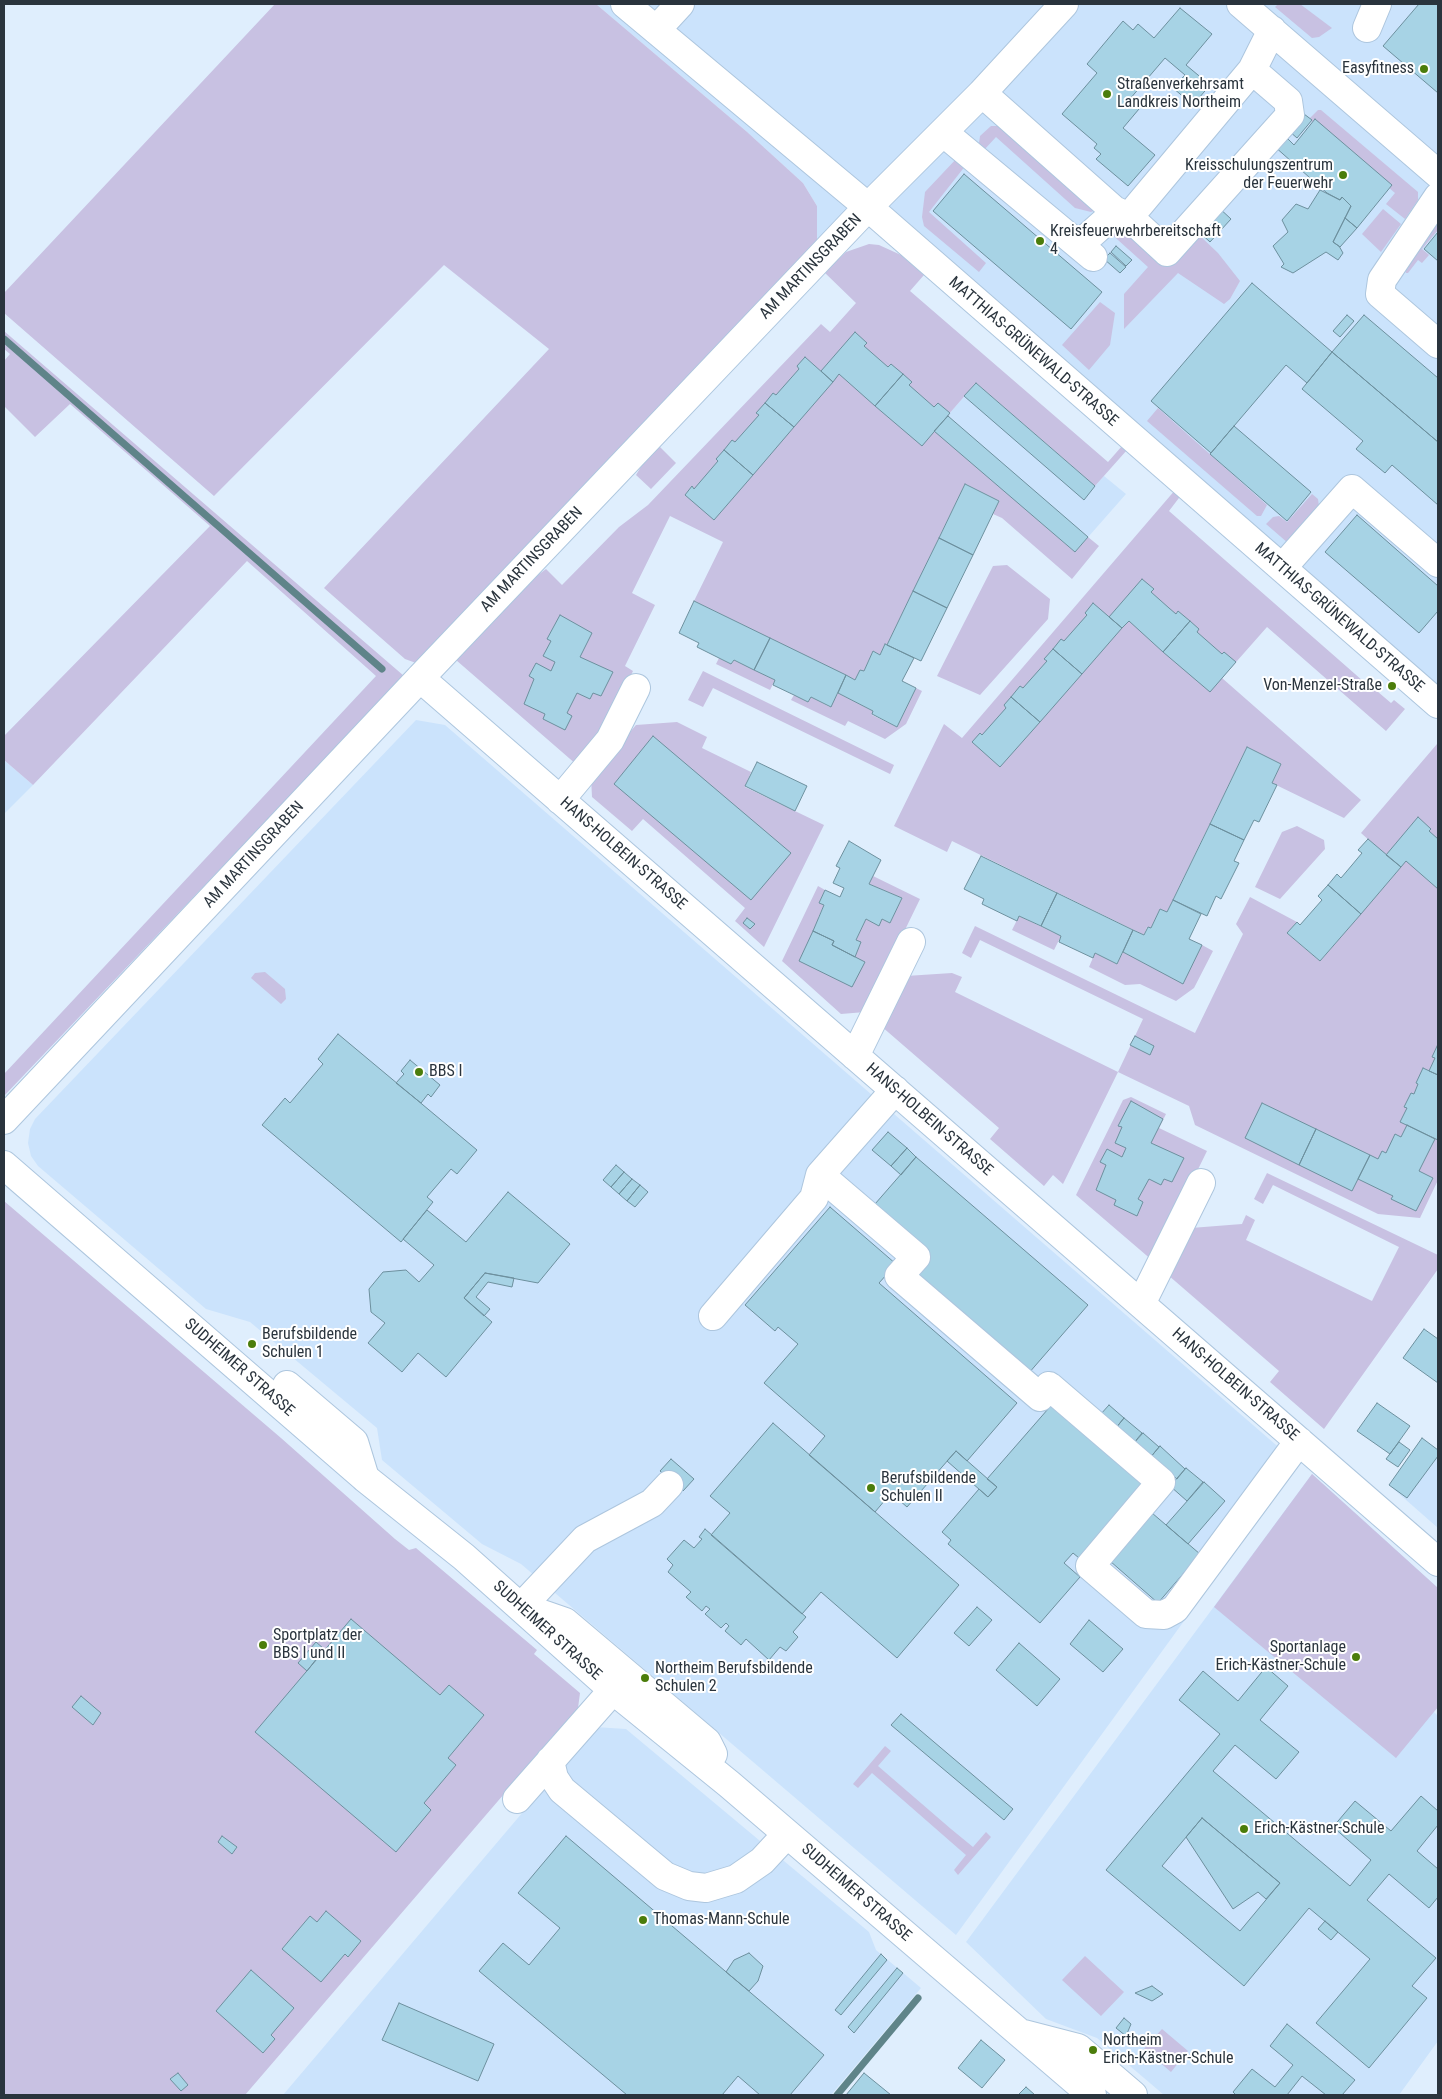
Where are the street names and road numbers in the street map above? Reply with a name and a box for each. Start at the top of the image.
street label: AM MARTINSGRABEN [756,210,866,324]
street label: MATTHIAS-GRÜNEWALD-STRASSE [944,273,1122,431]
street label: AM MARTINSGRABEN [477,503,587,617]
street label: MATTHIAS-GRÜNEWALD-STRASSE [1250,539,1428,697]
street label: HANS-HOLBEIN-STRASSE [556,794,690,914]
street label: AM MARTINSGRABEN [200,798,308,912]
street label: HANS-HOLBEIN-STRASSE [862,1060,996,1180]
street label: SUDHEIMER STRASSE [180,1315,298,1421]
street label: HANS-HOLBEIN-STRASSE [1168,1325,1302,1445]
street label: SUDHEIMER STRASSE [489,1577,605,1685]
street label: SUDHEIMER STRASSE [797,1840,915,1946]

